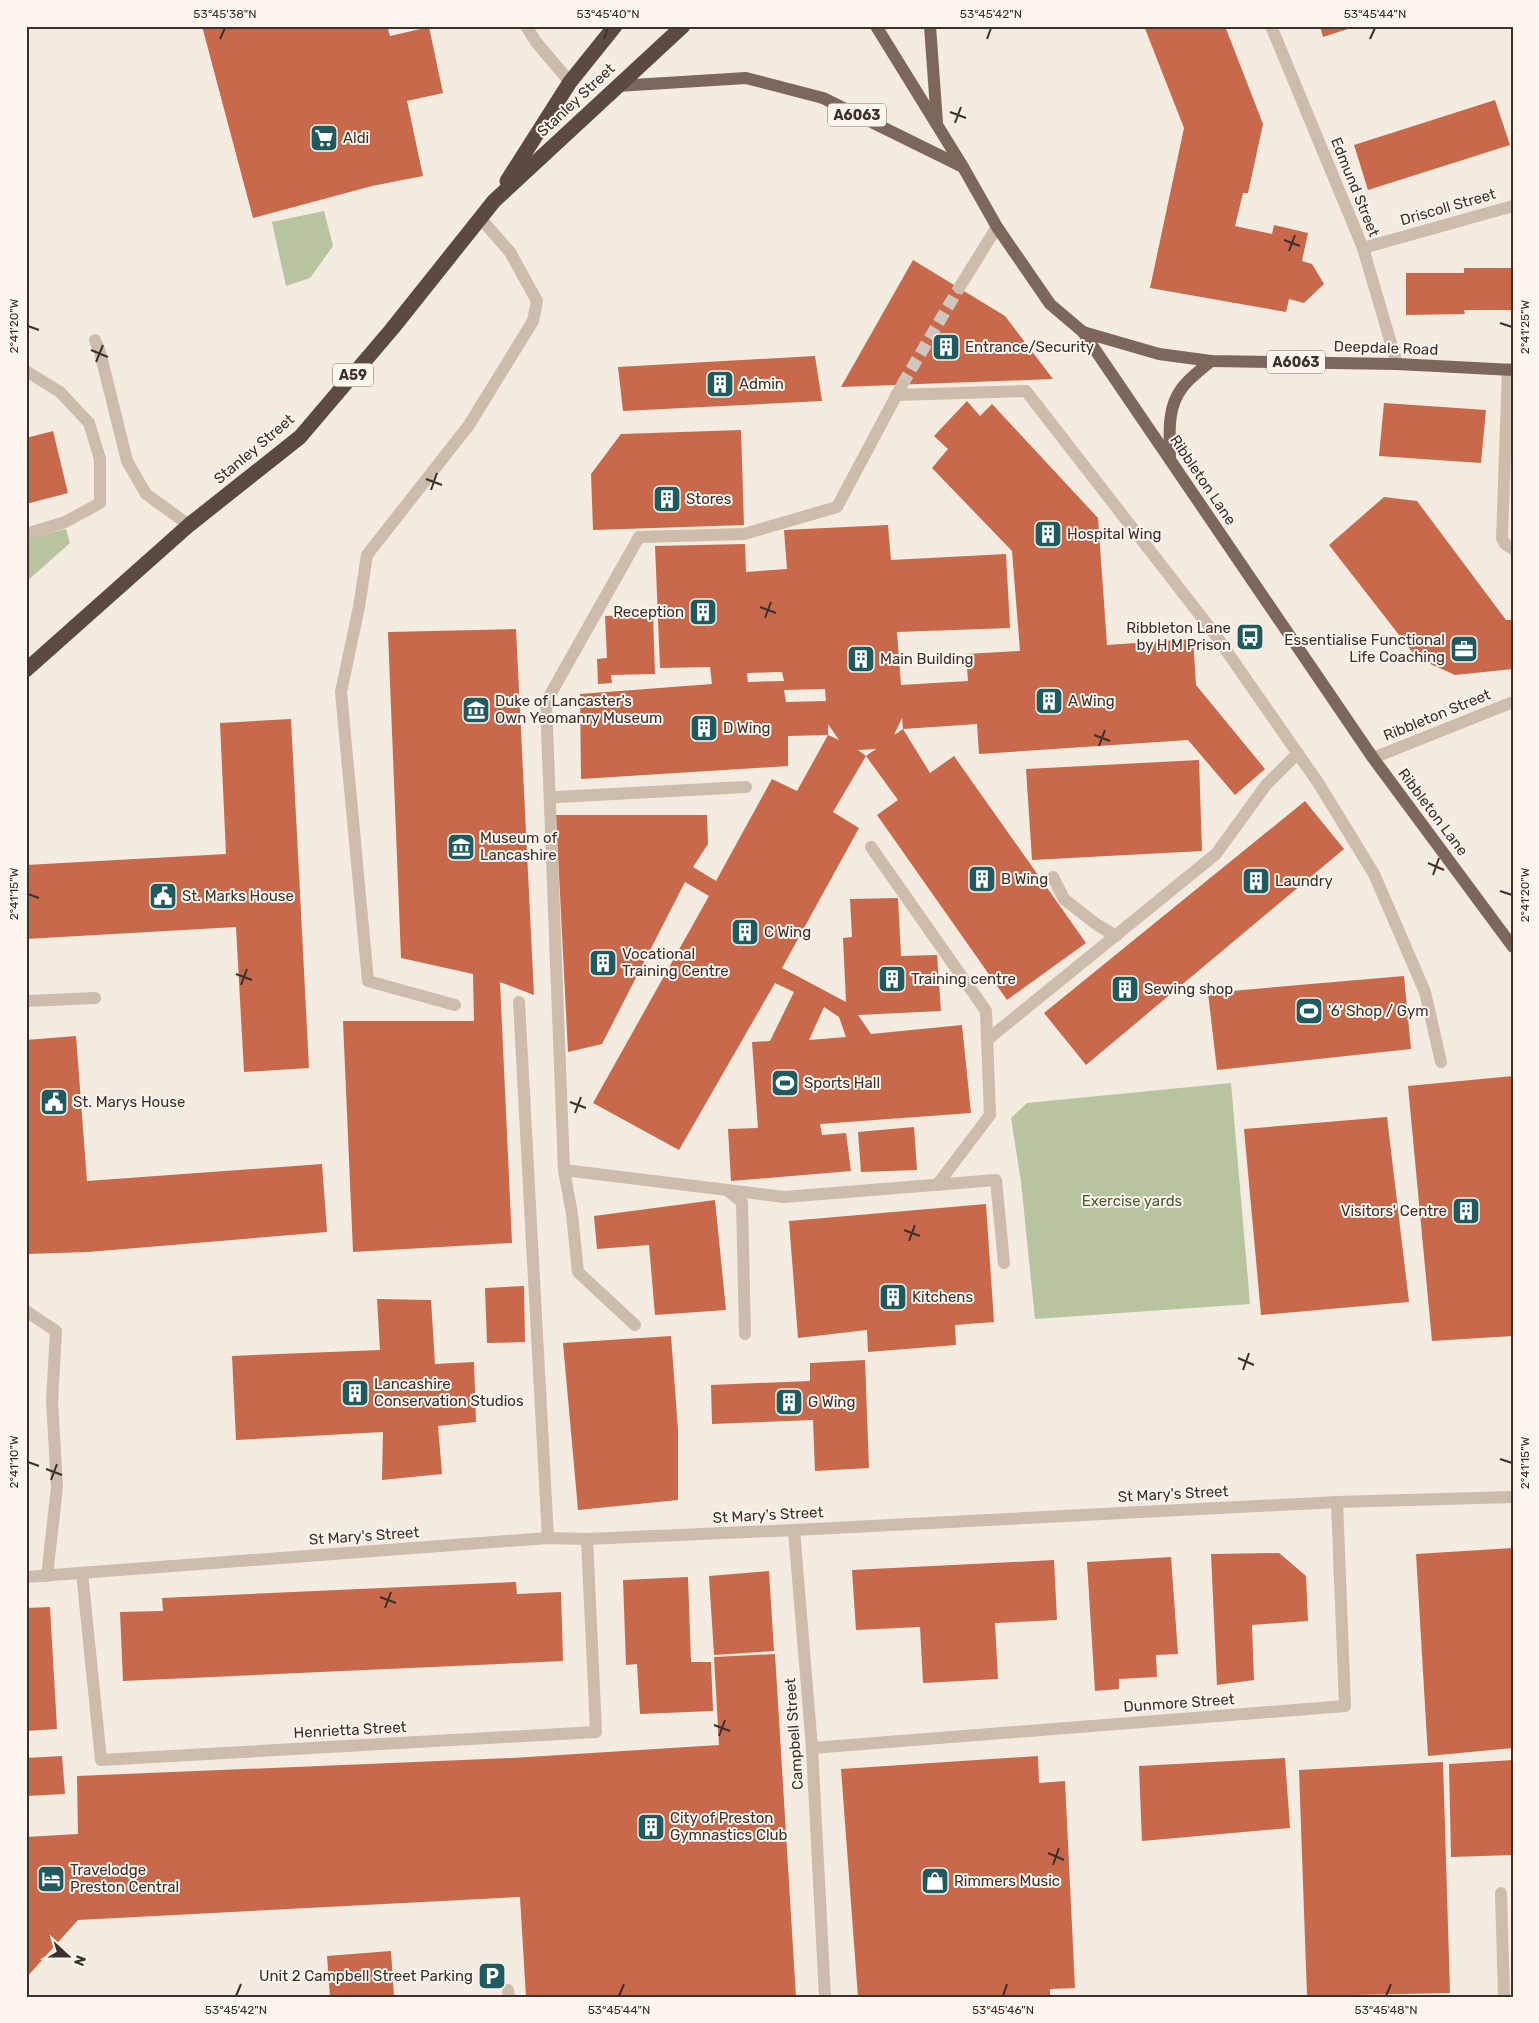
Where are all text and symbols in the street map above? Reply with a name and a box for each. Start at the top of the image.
text: 53°45'38"N [193,7,257,21]
text: 53°45'40"N [577,7,639,21]
text: 53°45'42"N [960,7,1022,21]
text: 53°45'44"N [1344,7,1406,21]
street label: Stanley Street [534,59,619,140]
road number: A6063 [828,104,886,126]
supermarket icon: Aldi [309,123,339,153]
place label: Aldi [343,129,369,147]
street label: Edmund Street [1327,135,1383,239]
street label: Driscoll Street [1398,185,1498,229]
text: 2°41'20"W [7,298,21,353]
text: 2°41'25"W [1518,299,1532,354]
building icon: Entrance/Security [931,332,961,362]
street label: Deepdale Road [1333,337,1439,359]
place label: Entrance/Security [965,338,1094,356]
road number: A6063 [1267,351,1325,374]
road number: A59 [333,364,373,386]
building icon: Admin [705,369,735,399]
place label: Admin [739,375,784,393]
street label: Stanley Street [210,410,298,488]
street label: Ribbleton Lane [1166,432,1240,528]
building icon: Stores [652,484,682,514]
place label: Stores [686,490,732,508]
building icon: Hospital Wing [1033,519,1063,549]
place label: Hospital Wing [1067,525,1161,543]
building icon: Reception [688,597,718,627]
place label: Reception [613,603,684,621]
place label: Ribbleton Lane by H M Prison [1126,619,1231,654]
bus stop icon: Ribbleton Lane by H M Prison [1235,622,1265,652]
place label: Essentialise Functional Life Coaching [1284,631,1445,666]
office icon: Essentialise Functional Life Coaching [1449,634,1479,664]
building icon: Main Building [846,644,876,674]
place label: Main Building [880,650,974,668]
street label: Ribbleton Street [1381,685,1493,745]
building icon: A Wing [1034,686,1064,716]
place label: Duke of Lancaster's Own Yeomanry Museum [495,692,662,727]
place label: A Wing [1068,692,1115,710]
museum icon: Duke of Lancaster's Own Yeomanry Museum [461,695,491,725]
building icon: D Wing [689,713,719,743]
place label: D Wing [723,719,770,737]
street label: Ribbleton Lane [1394,765,1472,859]
place label: Museum of Lancashire [480,829,558,864]
museum icon: Museum of Lancashire [446,832,476,862]
building icon: B Wing [967,864,997,894]
building icon: Laundry [1241,866,1271,896]
text: 2°41'15"W [7,867,21,920]
text: 2°41'20"W [1518,867,1532,922]
place label: B Wing [1001,870,1048,888]
place label: Laundry [1275,872,1333,890]
public building icon: St. Marks House [148,881,178,911]
place label: St. Marks House [182,887,294,905]
building icon: C Wing [730,917,760,947]
place label: C Wing [764,923,811,941]
place label: Vocational Training Centre [622,945,729,980]
building icon: Vocational Training Centre [588,948,618,978]
building icon: Training centre [877,964,907,994]
place label: Training centre [911,970,1016,988]
building icon: Sewing shop [1110,974,1140,1004]
place label: Sewing shop [1144,980,1233,998]
sports icon: '6' Shop / Gym [1294,996,1324,1026]
place label: '6' Shop / Gym [1328,1002,1429,1020]
sports icon: Sports Hall [770,1068,800,1098]
place label: Sports Hall [804,1074,880,1092]
public building icon: St. Marys House [39,1087,69,1117]
place label: St. Marys House [73,1093,185,1111]
park label: Exercise yards [1082,1192,1183,1210]
building icon: Visitors' Centre [1451,1196,1481,1226]
place label: Visitors' Centre [1341,1202,1447,1220]
building icon: Kitchens [878,1282,908,1312]
place label: Kitchens [912,1288,973,1306]
place label: Lancashire Conservation Studios [374,1375,524,1410]
building icon: Lancashire Conservation Studios [340,1378,370,1408]
building icon: G Wing [774,1387,804,1417]
place label: G Wing [808,1393,855,1411]
text: 2°41'10"W [7,1435,21,1489]
text: 2°41'15"W [1518,1436,1532,1489]
street label: St Mary's Street [1117,1482,1229,1506]
street label: St Mary's Street [712,1503,824,1527]
street label: St Mary's Street [308,1523,420,1549]
street label: Campbell Street [781,1677,807,1791]
street label: Dunmore Street [1123,1690,1235,1716]
street label: Henrietta Street [293,1718,407,1742]
place label: City of Preston Gymnastics Club [670,1809,788,1844]
building icon: City of Preston Gymnastics Club [636,1812,666,1842]
place label: Travelodge Preston Central [70,1861,179,1896]
hotel icon: Travelodge Preston Central [36,1864,66,1894]
shop icon: Rimmers Music [920,1866,950,1896]
place label: Rimmers Music [954,1872,1060,1890]
north arrow [42,1930,92,1980]
text: N [70,1953,89,1968]
parking icon: Unit 2 Campbell Street Parking [477,1961,507,1991]
place label: Unit 2 Campbell Street Parking [259,1967,473,1985]
text: 53°45'42"N [205,2003,267,2017]
text: 53°45'44"N [588,2003,650,2017]
text: 53°45'46"N [972,2003,1034,2017]
text: 53°45'48"N [1355,2003,1417,2017]

